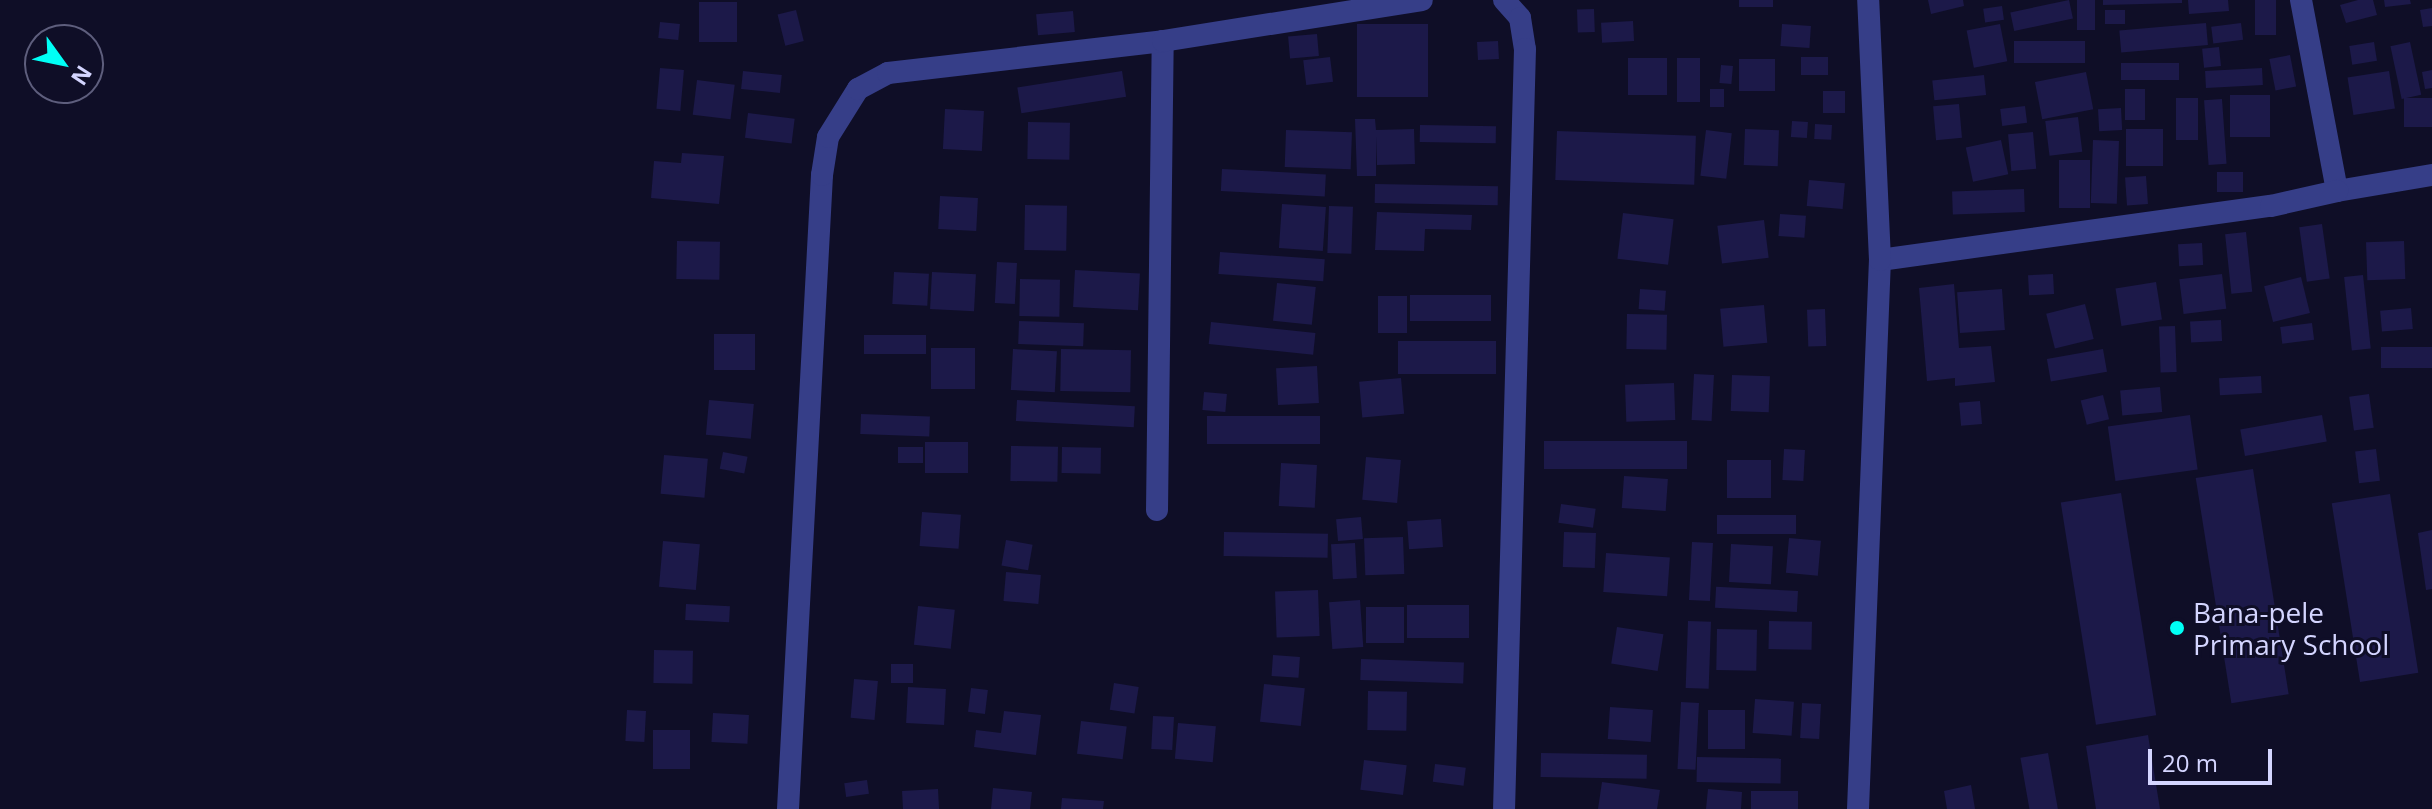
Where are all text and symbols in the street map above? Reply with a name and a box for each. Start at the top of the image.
north arrow [24,24,104,104]
text: N [65,60,100,92]
place label: Bana-pele Primary School [2193,595,2389,661]
marker: Bana-pele Primary School [2168,619,2186,637]
scale bar [2152,733,2276,783]
text: 20 m [2162,746,2218,779]

